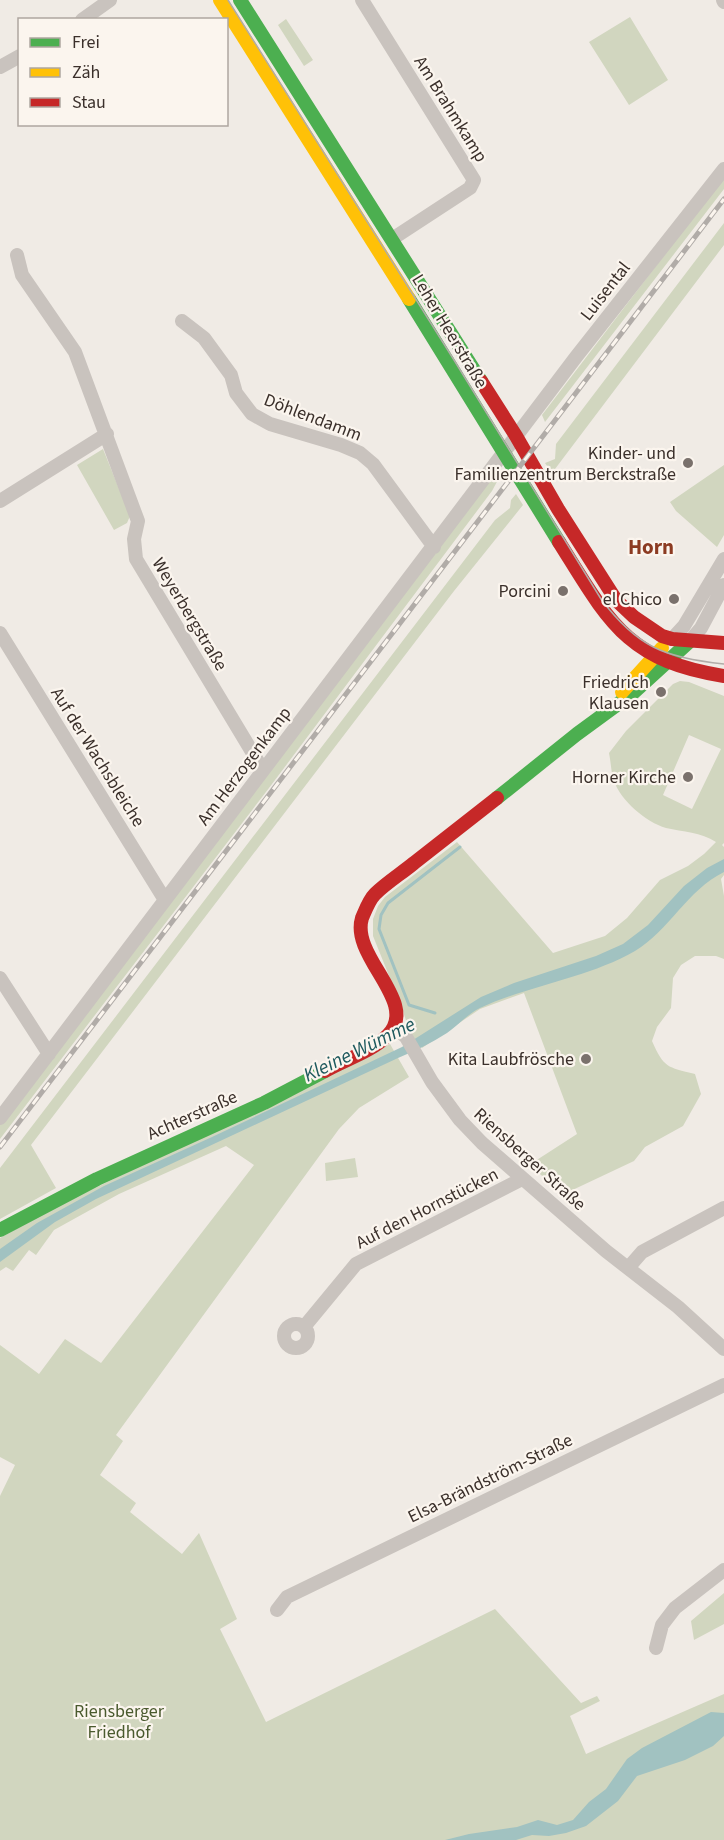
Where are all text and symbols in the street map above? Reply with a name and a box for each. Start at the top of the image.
legend [18,18,228,126]
text: Frei [72,30,100,55]
street label: Am Brahmkamp [408,51,493,167]
text: Zäh [72,60,100,85]
text: Stau [72,90,106,115]
street label: Luisental [574,257,636,326]
street label: Leher Heerstraße [406,269,494,393]
street label: Döhlendamm [260,387,365,448]
place label: Kinder- und Familienzentrum Berckstraße [454,441,676,487]
marker: Kinder- und Familienzentrum Berckstraße [681,456,695,470]
district label: Horn [628,532,674,562]
street label: Weyerbergstraße [146,553,233,676]
place label: Porcini [499,579,551,604]
marker: Porcini [556,584,570,598]
place label: el Chico [603,587,662,612]
marker: el Chico [667,592,681,606]
place label: Friedrich Klausen [582,670,649,716]
street label: Auf der Wachsbleiche [44,683,151,832]
marker: Friedrich Klausen [654,685,668,699]
street label: Am Herzogenkamp [191,702,297,831]
place label: Horner Kirche [572,765,676,790]
marker: Horner Kirche [681,770,695,784]
water label: Kleine Wümme [299,1011,420,1089]
place label: Kita Laubfrösche [448,1047,574,1072]
marker: Kita Laubfrösche [579,1052,593,1066]
street label: Achterstraße [143,1084,241,1146]
street label: Riensberger Straße [468,1102,591,1217]
street label: Auf den Hornstücken [352,1162,503,1255]
street label: Elsa-Brändström-Straße [404,1428,577,1529]
park label: Riensberger Friedhof [74,1699,165,1745]

